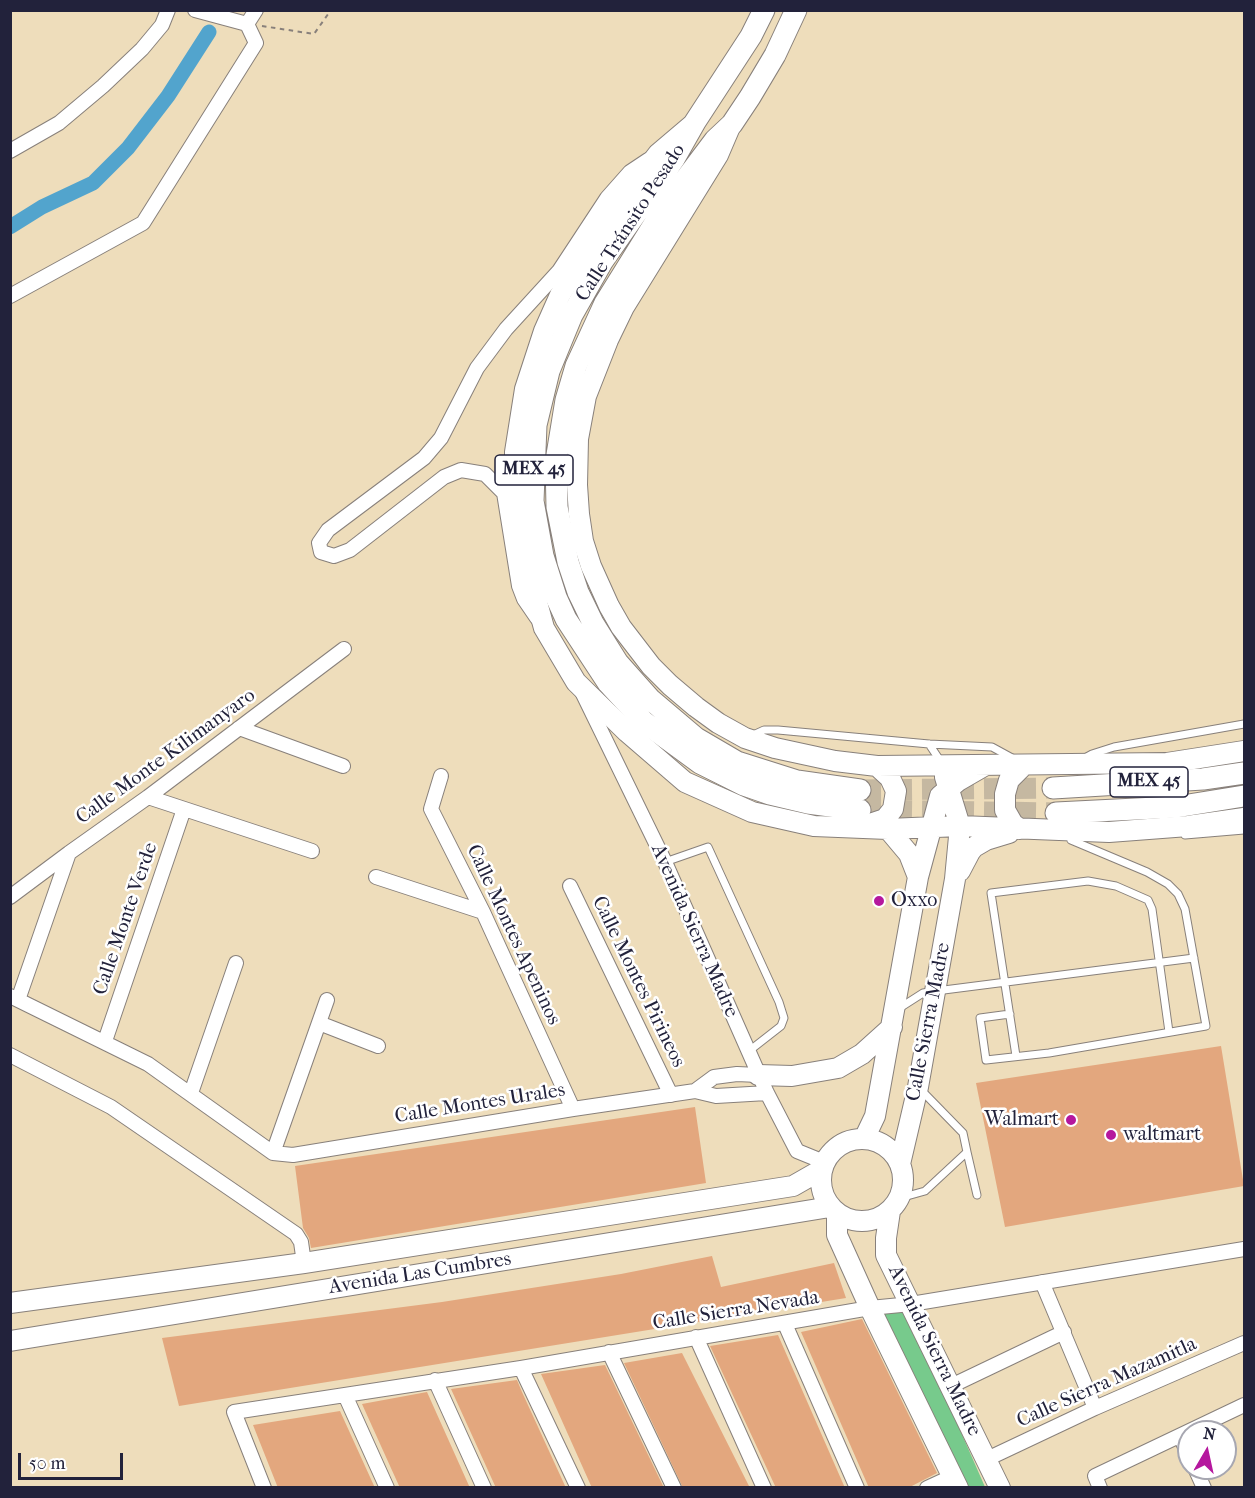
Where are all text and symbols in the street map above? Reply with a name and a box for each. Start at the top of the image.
street label: Calle Tránsito Pesado [571,140,691,306]
road number: MEX 45 [495,455,573,485]
street label: Calle Monte Kilimanyaro [72,684,260,830]
road number: MEX 45 [1110,767,1188,797]
street label: Calle Monte Verde [89,840,163,998]
street label: Calle Montes Apeninos [461,841,565,1029]
street label: Avenida Sierra Madre [645,841,743,1021]
place label: Oxxo [891,889,938,913]
street label: Calle Montes Pirineos [586,893,690,1071]
marker: Oxxo [872,894,886,908]
street label: Calle Sierra Madre [902,941,956,1103]
street label: Calle Montes Urales [393,1079,567,1129]
place label: Walmart [984,1108,1059,1132]
marker: Walmart [1064,1113,1078,1127]
place label: waltmart [1123,1123,1201,1147]
marker: waltmart [1104,1128,1118,1142]
street label: Avenida Las Cumbres [327,1248,513,1300]
street label: Avenida Sierra Madre [882,1262,986,1440]
street label: Calle Sierra Nevada [651,1286,821,1336]
street label: Calle Sierra Mazamitla [1013,1333,1201,1433]
north arrow [1177,1420,1237,1480]
text: N [1202,1423,1217,1444]
scale bar [21,1441,126,1479]
text: 50 m [29,1453,65,1474]

